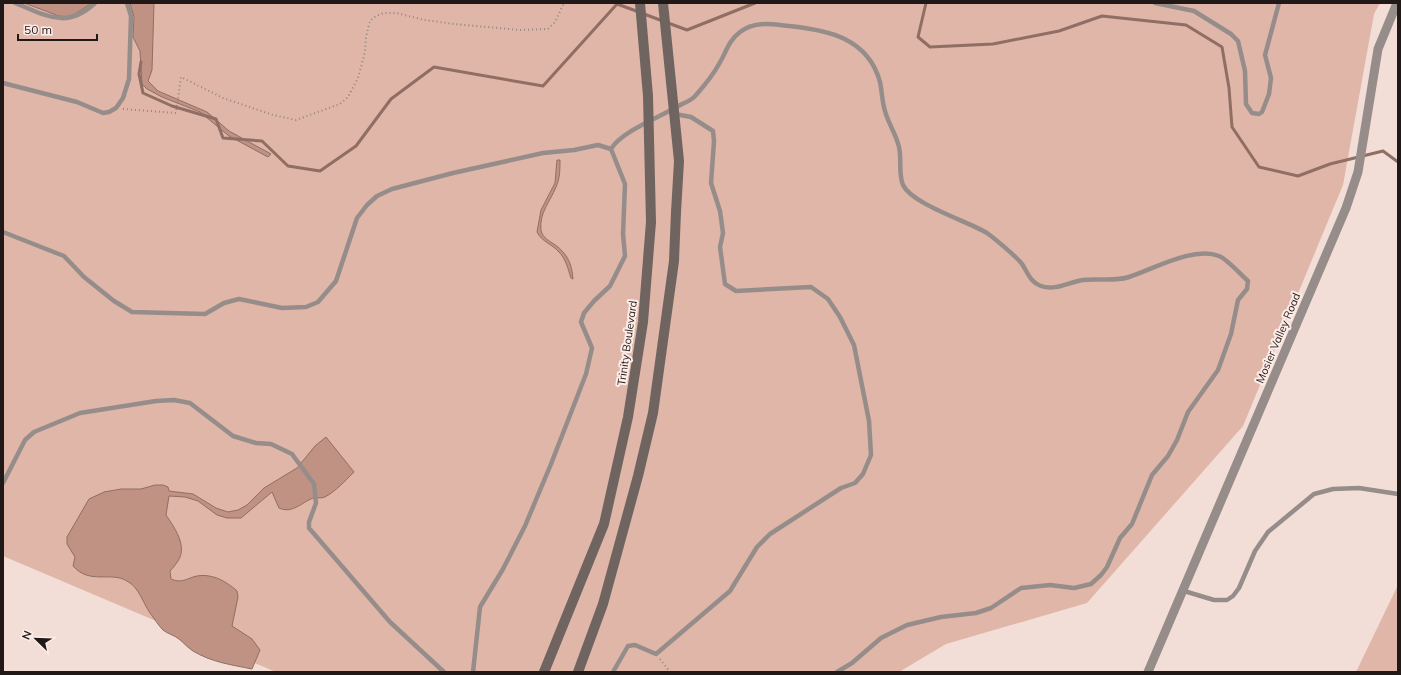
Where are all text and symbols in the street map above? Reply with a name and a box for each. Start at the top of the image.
scale bar [18,16,97,42]
text: 50 m [24,22,52,37]
street label: Mosier Valley Road [1253,291,1303,385]
street label: Trinity Boulevard [614,300,640,386]
north arrow [16,619,56,659]
text: N [19,629,35,642]

